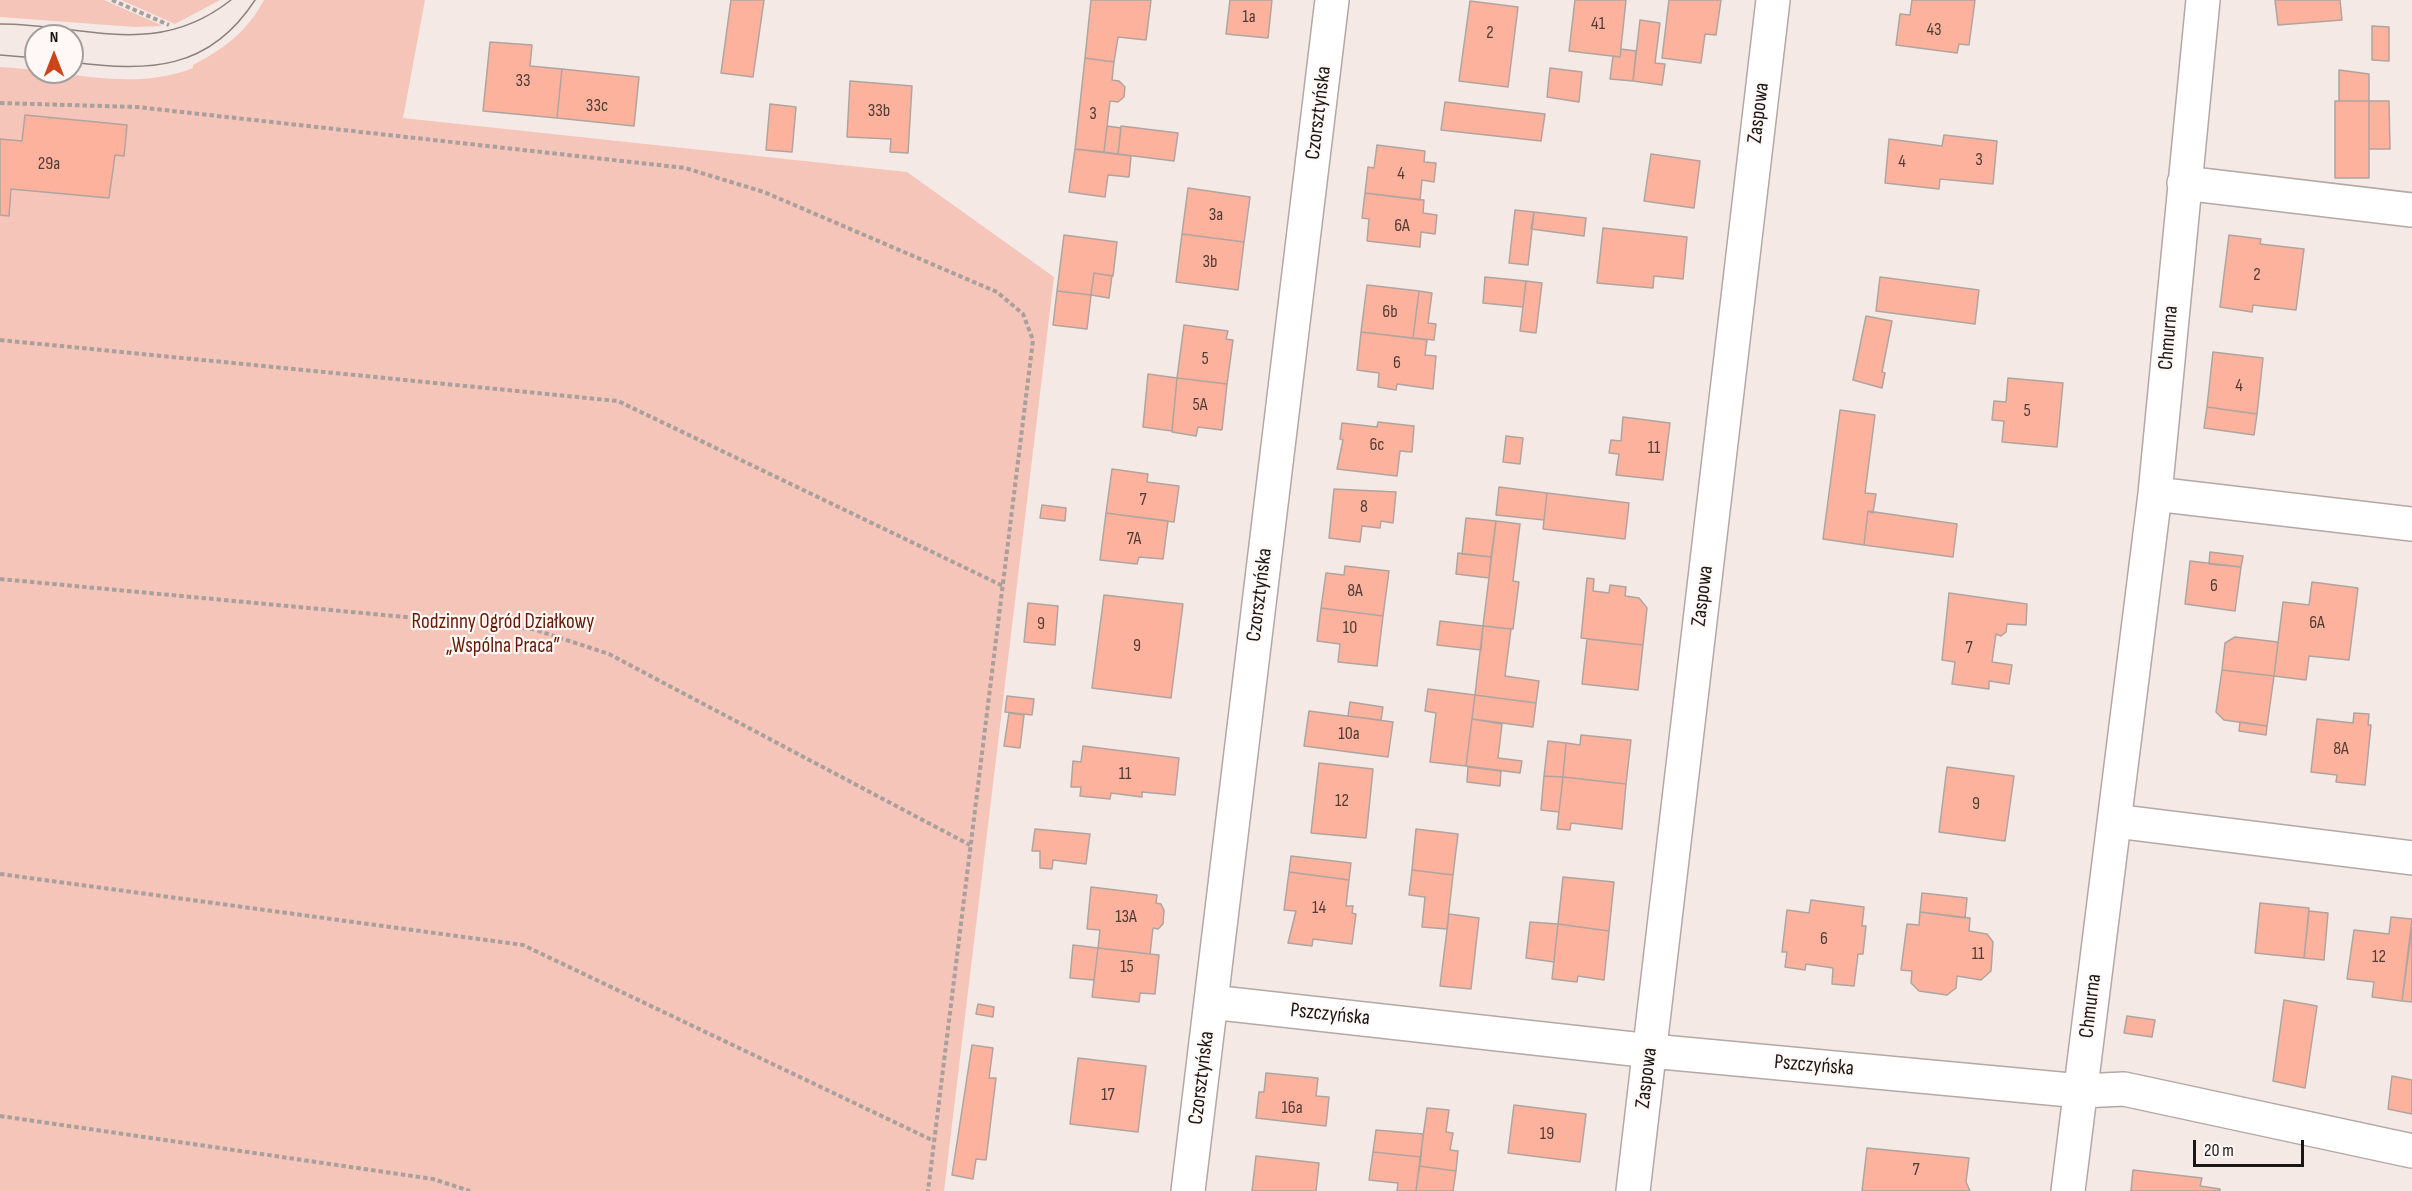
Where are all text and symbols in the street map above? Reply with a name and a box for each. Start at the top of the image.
house number: 1a [1242,6,1256,28]
house number: 41 [1591,13,1605,35]
house number: 43 [1926,19,1942,41]
house number: 2 [1486,22,1494,44]
north arrow [24,24,84,84]
text: N [50,28,58,47]
street label: Czorsztyńska [1301,65,1337,161]
house number: 33 [515,70,531,92]
street label: Zaspowa [1743,81,1775,145]
house number: 33c [586,95,608,117]
house number: 33b [868,100,890,122]
house number: 3 [1089,103,1097,125]
house number: 3 [1975,149,1983,171]
house number: 4 [1898,151,1906,173]
house number: 29a [38,153,60,175]
house number: 4 [1397,163,1405,185]
house number: 3a [1209,204,1223,226]
house number: 6A [1394,215,1410,237]
house number: 3b [1202,251,1218,273]
house number: 2 [2253,264,2261,286]
house number: 6b [1382,301,1398,323]
street label: Chmurna [2154,305,2184,371]
house number: 5 [1201,348,1209,370]
house number: 6 [1393,352,1401,374]
house number: 4 [2235,375,2243,397]
house number: 5A [1193,394,1207,416]
house number: 5 [2023,400,2031,422]
house number: 6c [1369,434,1385,456]
house number: 11 [1648,437,1660,459]
house number: 7 [1139,489,1147,511]
house number: 8 [1360,496,1368,518]
house number: 7A [1127,528,1141,550]
street label: Czorsztyńska [1242,547,1278,643]
street label: Zaspowa [1687,564,1719,628]
house number: 6 [2210,575,2218,597]
house number: 8A [1347,580,1363,602]
park label: Rodzinny Ogród Działkowy „Wspólna Praca” [412,610,594,660]
house number: 6A [2309,612,2325,634]
house number: 9 [1037,613,1045,635]
house number: 10 [1343,617,1357,639]
house number: 9 [1133,635,1141,657]
house number: 7 [1965,637,1973,659]
house number: 10a [1338,723,1360,745]
house number: 8A [2333,738,2349,760]
house number: 11 [1119,763,1131,785]
house number: 12 [1335,790,1349,812]
house number: 9 [1972,793,1980,815]
house number: 14 [1312,897,1326,919]
house number: 13A [1115,906,1137,928]
house number: 6 [1820,928,1828,950]
house number: 11 [1972,943,1984,965]
house number: 12 [2372,946,2386,968]
house number: 15 [1120,956,1134,978]
street label: Chmurna [2075,972,2107,1040]
street label: Pszczyńska [1289,998,1371,1032]
street label: Czorsztyńska [1184,1030,1220,1126]
street label: Zaspowa [1631,1046,1663,1110]
street label: Pszczyńska [1773,1050,1855,1082]
house number: 17 [1101,1084,1115,1106]
house number: 16a [1281,1097,1303,1119]
house number: 19 [1540,1123,1554,1145]
scale bar [2196,1128,2307,1166]
text: 20 m [2204,1140,2234,1161]
house number: 7 [1912,1159,1920,1181]

